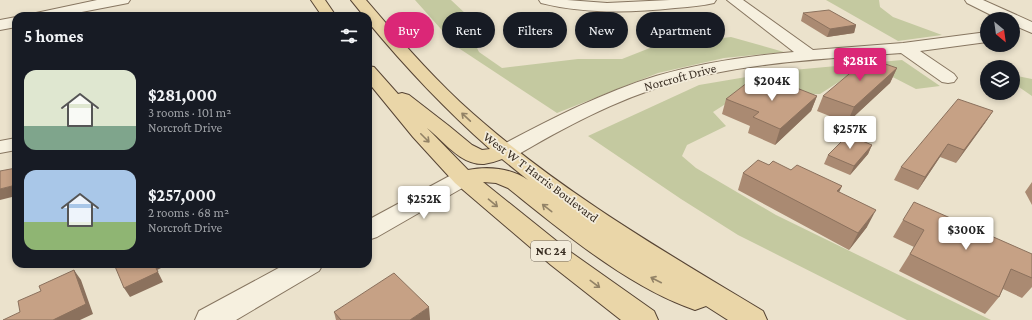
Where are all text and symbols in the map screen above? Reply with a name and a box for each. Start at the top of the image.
chip: Buy [384,12,434,48]
chip: Rent [442,12,495,48]
chip: Filters [503,12,567,48]
chip: New [575,12,628,48]
chip: Apartment [636,12,725,48]
north arrow [980,12,1020,52]
map controls [980,12,1020,100]
icon: filters [338,25,360,47]
text: 5 homes [24,27,83,46]
pin: $281K [832,48,888,82]
text: $281K [843,53,877,68]
street label: Norcroft Drive [642,60,718,94]
button: layers [980,60,1020,100]
pin: $204K [744,68,800,102]
text: $204K [754,73,790,88]
icon: home [56,86,104,134]
text: $281,000 [148,86,217,105]
text: 3 rooms · 101 m² [148,105,231,120]
one-way arrow [461,113,471,122]
pin: $257K [822,116,878,150]
text: Norcroft Drive [148,120,222,135]
text: $257K [833,121,867,136]
street label: West W T Harris Boulevard [480,129,602,225]
one-way arrow [420,133,430,143]
icon: home [56,186,104,234]
text: $257,000 [148,186,216,205]
pin: $252K [396,186,452,220]
text: $252K [407,191,441,206]
one-way arrow [488,199,498,208]
one-way arrow [542,204,553,212]
text: 2 rooms · 68 m² [148,205,229,220]
pin: $300K [938,217,994,251]
text: Norcroft Drive [148,220,222,235]
text: $300K [948,222,984,237]
road number: NC 24 [531,241,571,261]
one-way arrow [650,275,662,283]
one-way arrow [589,280,600,288]

